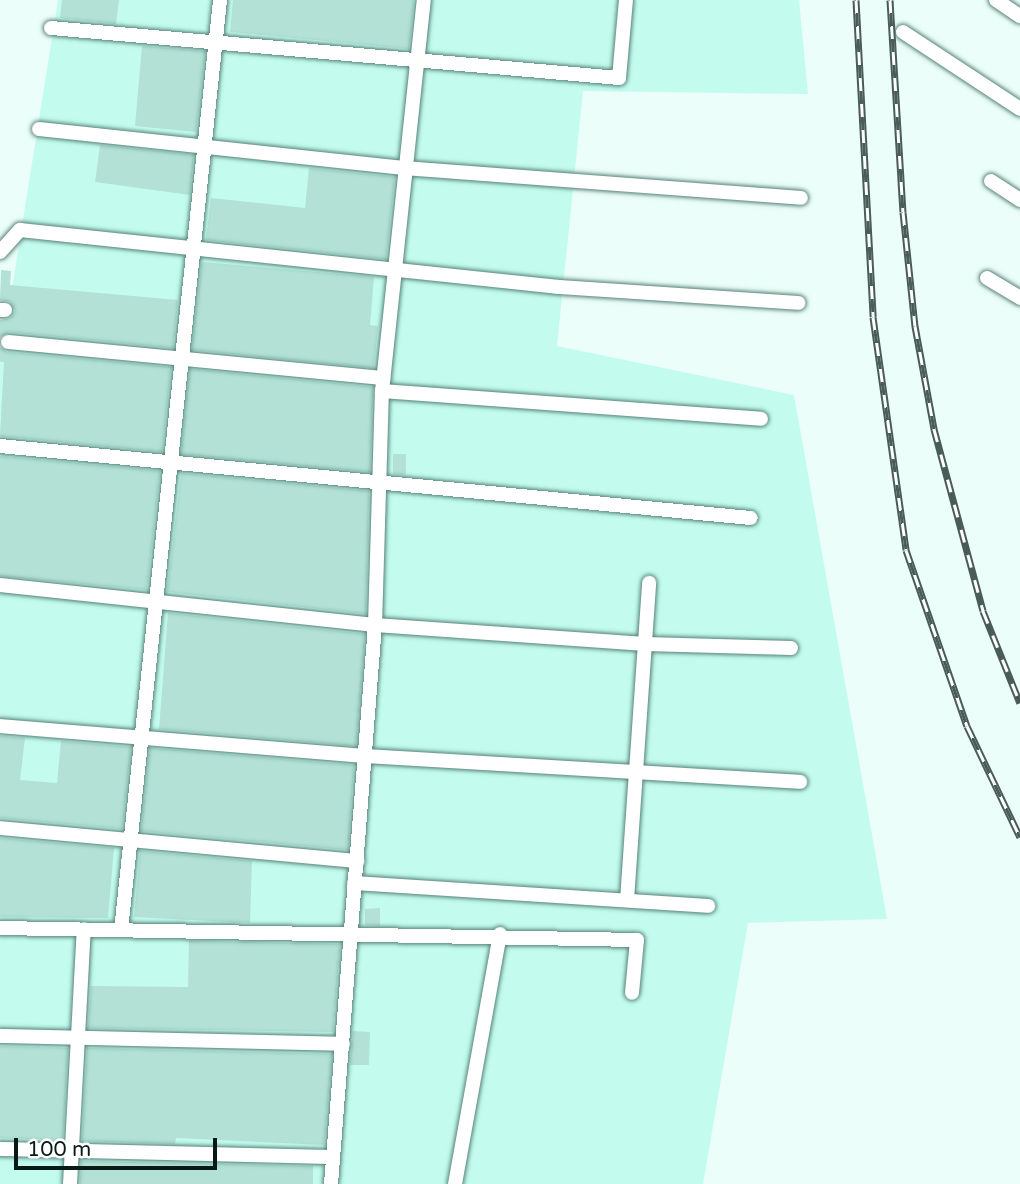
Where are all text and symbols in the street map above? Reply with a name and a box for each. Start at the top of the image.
scale bar [18,1124,220,1168]
text: 100 m [27,1137,91,1162]

